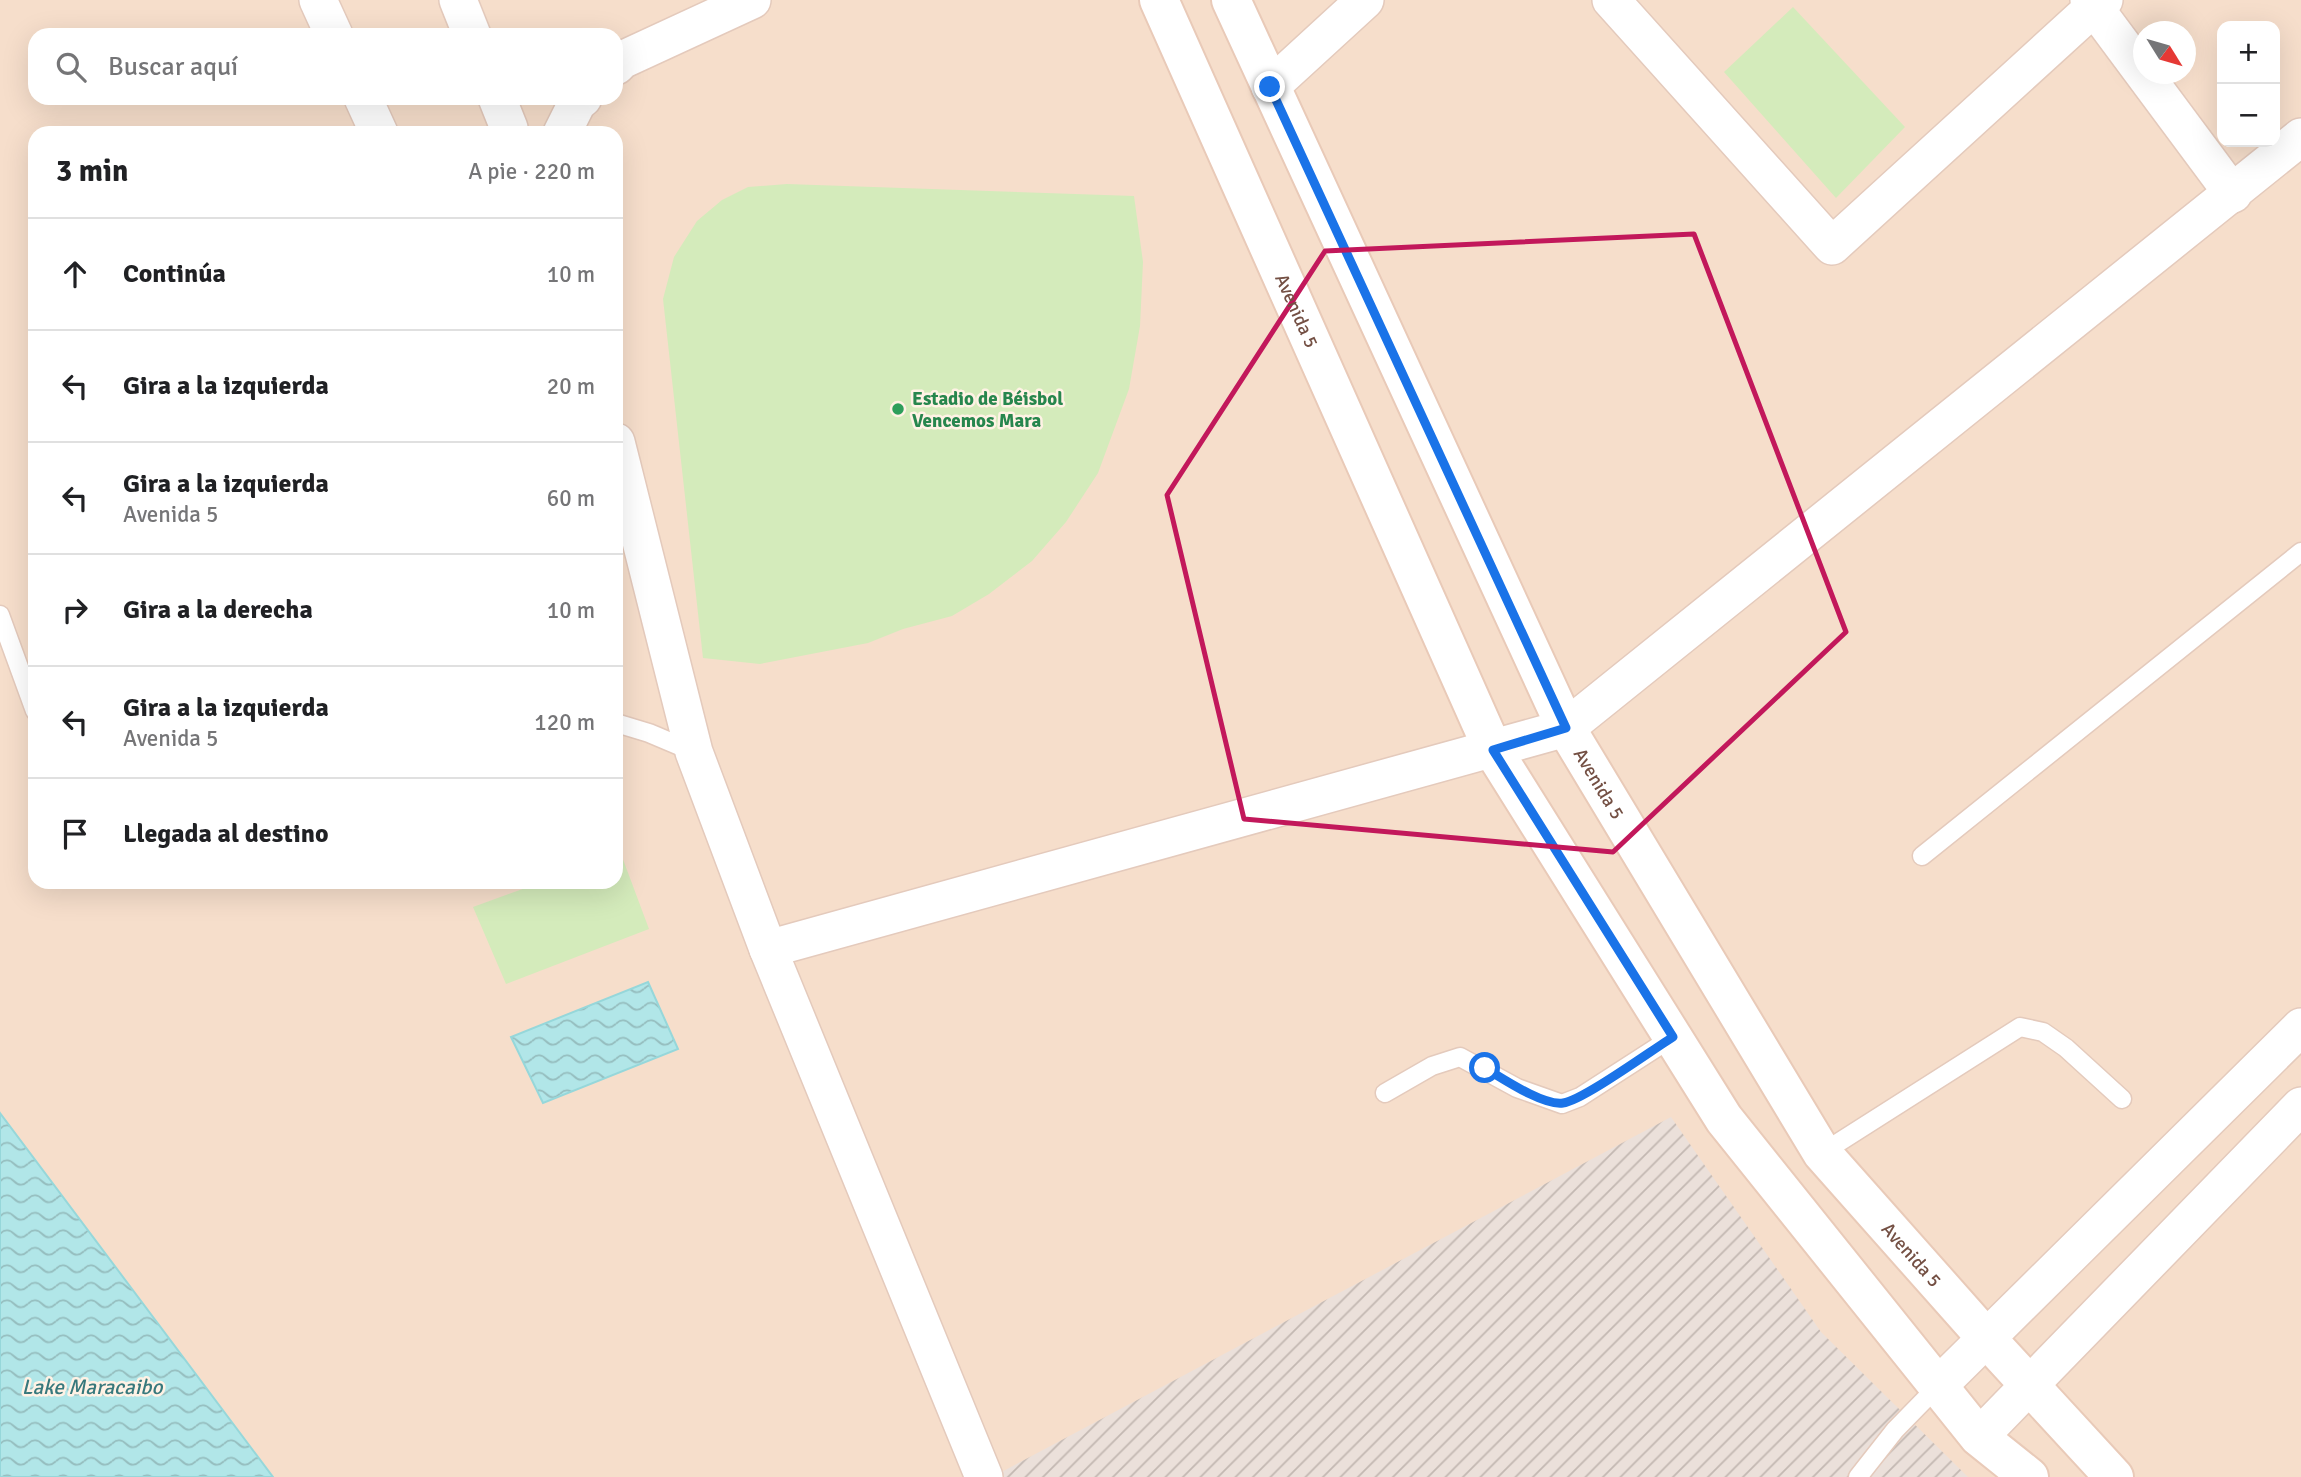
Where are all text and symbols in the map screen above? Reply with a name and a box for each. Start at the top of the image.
north arrow [2133,21,2196,84]
map controls [2217,21,2280,147]
button: + [2217,21,2280,84]
search box [28,28,623,105]
icon: search [52,48,90,86]
text: Buscar aquí [108,51,238,83]
route end [1254,71,1285,102]
button: − [2217,84,2280,147]
text: 3 min [56,153,128,190]
text: A pie · 220 m [468,157,595,186]
icon: ahead [56,255,94,293]
text: Continúa [123,258,226,290]
text: 10 m [547,260,595,289]
street label: Avenida 5 [1269,270,1323,352]
icon: left [56,367,94,405]
text: Gira a la izquierda [123,370,329,402]
text: 20 m [547,372,595,401]
place label: Estadio de Béisbol Vencemos Mara [912,387,1063,433]
marker: Estadio de Béisbol Vencemos Mara [890,401,906,417]
text: Gira a la izquierda [123,468,329,500]
icon: left [56,479,94,517]
text: 60 m [547,484,595,513]
text: Avenida 5 [123,500,218,529]
icon: right [56,591,94,629]
text: Gira a la derecha [123,594,313,626]
text: 10 m [547,596,595,625]
text: Gira a la izquierda [123,692,329,724]
icon: left [56,703,94,741]
text: 120 m [534,708,595,737]
text: Avenida 5 [123,724,218,753]
street label: Avenida 5 [1568,744,1629,824]
icon: arrive [56,815,94,853]
text: Llegada al destino [123,818,329,850]
route start [1469,1052,1500,1083]
street label: Avenida 5 [1876,1218,1946,1292]
water label: Lake Maracaibo [22,1374,163,1400]

